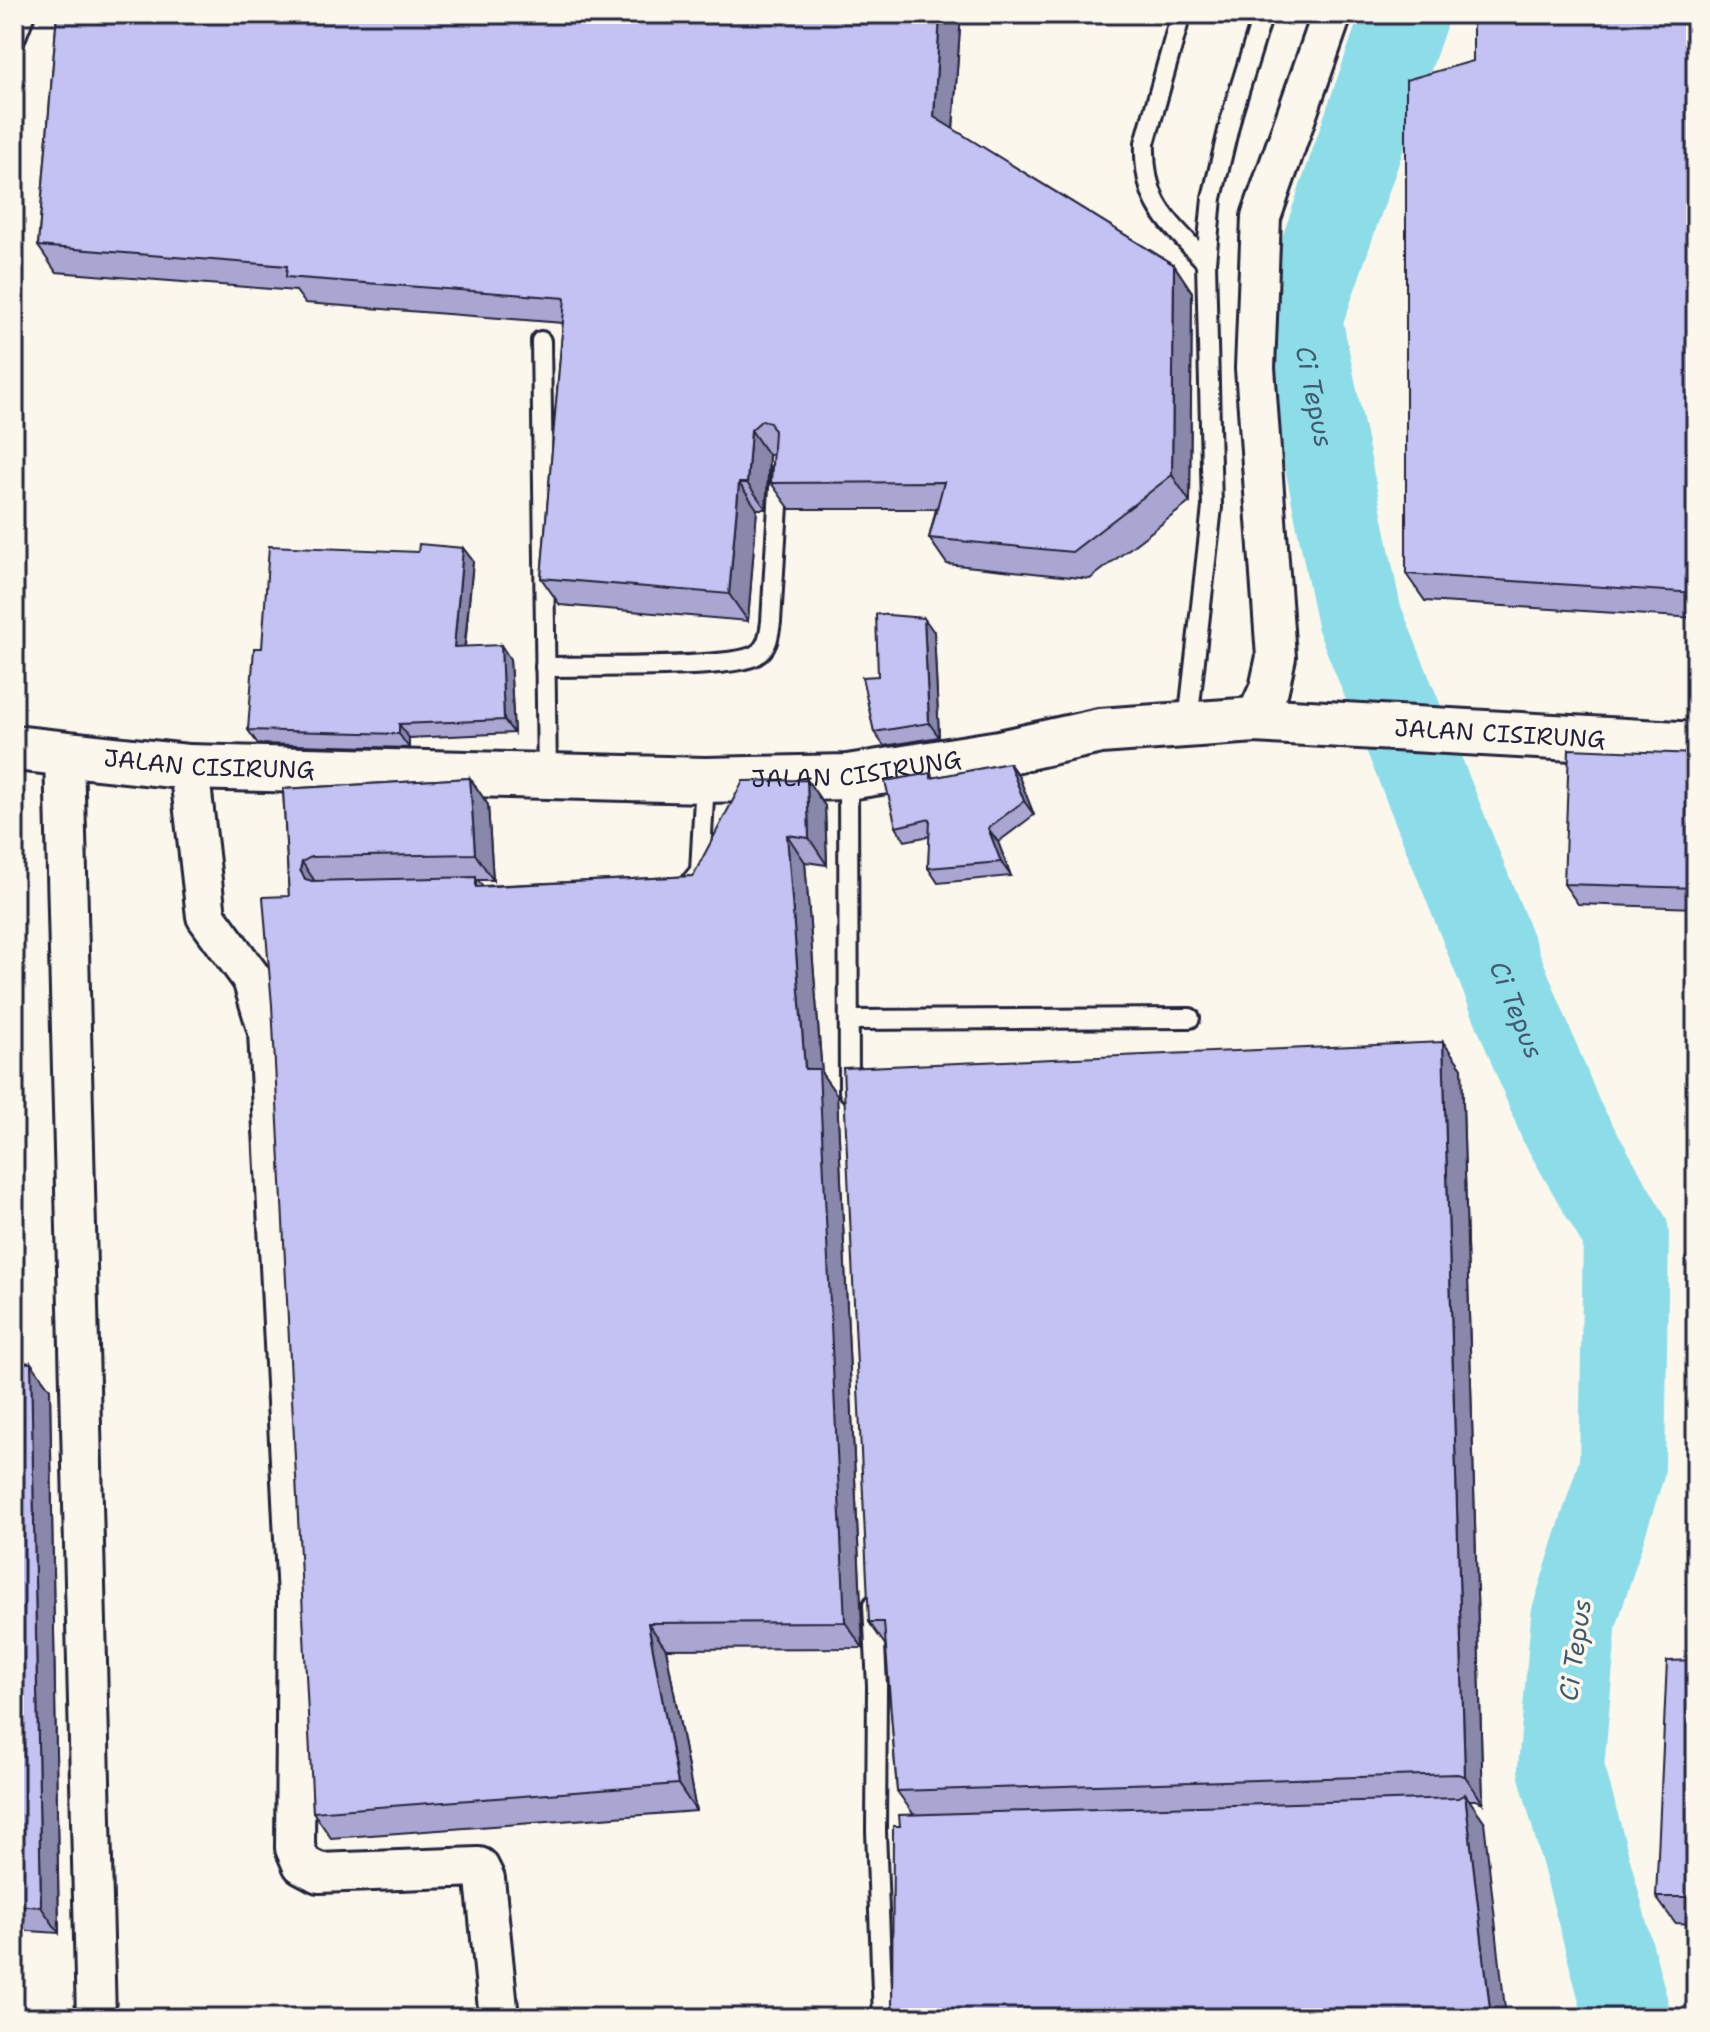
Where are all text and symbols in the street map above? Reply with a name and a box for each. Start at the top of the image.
water label: Ci Tepus [1288,343,1342,450]
street label: JALAN CISIRUNG [1393,712,1606,756]
street label: JALAN CISIRUNG [102,742,315,786]
street label: JALAN CISIRUNG [751,743,964,795]
water label: Ci Tepus [1482,955,1552,1064]
water label: Ci Tepus [1550,1597,1599,1703]

